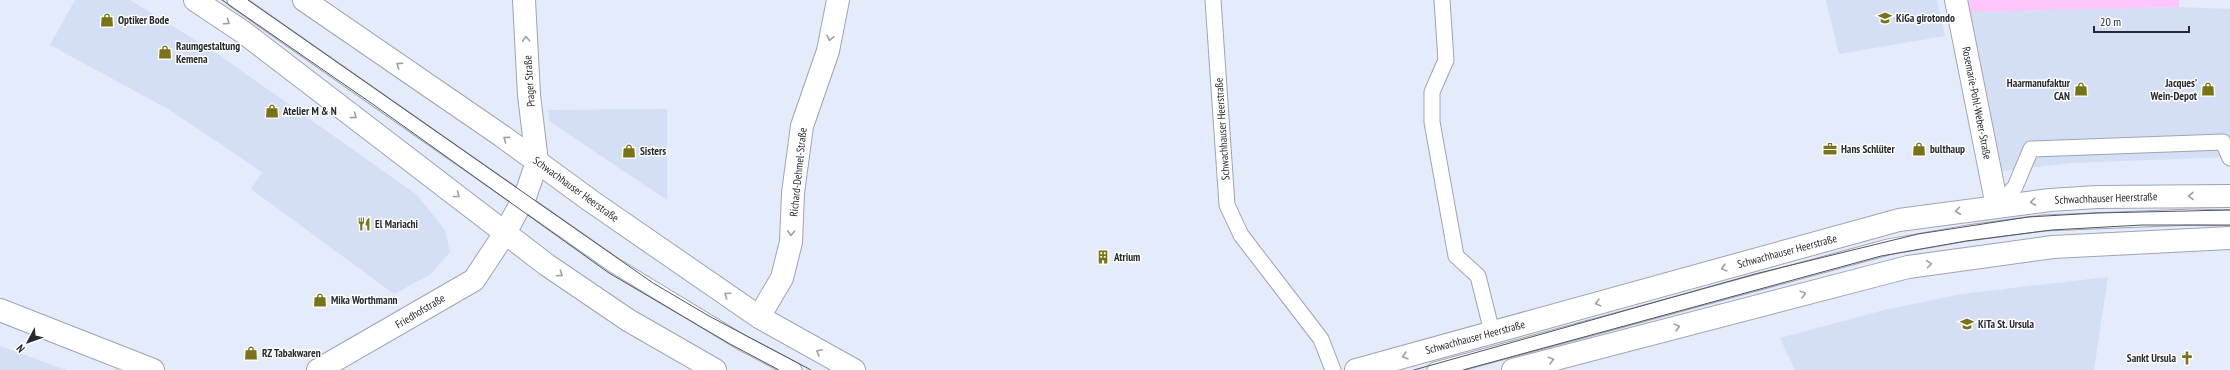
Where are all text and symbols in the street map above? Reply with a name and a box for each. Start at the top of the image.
scale bar [2094,8,2189,34]
school or university icon: KiGa girotondo [1877,10,1893,26]
place label: KiGa girotondo [1896,11,1955,25]
shop icon: Optiker Bode [99,12,115,28]
place label: Optiker Bode [118,13,169,27]
text: 20 m [2100,14,2121,29]
one-way arrow [223,17,230,25]
one-way arrow [827,35,835,41]
one-way arrow [522,36,530,42]
place label: Raumgestaltung Kemena [176,39,240,66]
shop icon: Raumgestaltung Kemena [157,44,173,60]
street label: Rosemarie-Pohl-Weber-Straße [1959,45,1995,161]
street label: Prager Straße [520,54,538,107]
one-way arrow [396,62,403,70]
place label: Haarmanufaktur CAN [2007,76,2071,103]
place label: Jacques’ Wein-Depot [2150,76,2198,103]
street label: Schwachhauser Heerstraße [1211,77,1233,181]
shop icon: Haarmanufaktur CAN [2073,81,2089,97]
shop icon: Jacques’ Wein-Depot [2200,81,2216,97]
shop icon: Atelier M & N [264,103,280,119]
place label: Atelier M & N [282,104,337,118]
one-way arrow [349,111,356,118]
street label: Richard-Dehmel-Straße [786,126,810,217]
one-way arrow [503,136,510,144]
office icon: Hans Schlüter [1822,141,1838,157]
shop icon: bulthaup [1911,141,1927,157]
place label: Hans Schlüter [1841,142,1896,156]
place label: bulthaup [1930,142,1965,156]
shop icon: Sisters [621,143,637,159]
place label: Sisters [640,144,666,158]
street label: Schwachhauser Heerstraße [530,153,622,225]
street label: Schwachhauser Heerstraße [2054,189,2158,207]
one-way arrow [453,190,460,197]
one-way arrow [2188,192,2194,200]
one-way arrow [2030,197,2036,206]
one-way arrow [1955,206,1961,215]
restaurant icon: El Mariachi [356,216,372,232]
place label: El Mariachi [375,217,419,231]
one-way arrow [787,230,796,236]
street label: Schwachhauser Heerstraße [1736,231,1839,271]
building icon: Atrium [1095,249,1111,265]
place label: Atrium [1113,250,1140,264]
one-way arrow [1926,260,1932,269]
one-way arrow [1720,263,1727,272]
one-way arrow [556,269,563,277]
street label: Friedhofstraße [393,290,448,331]
one-way arrow [1799,291,1806,299]
shop icon: Mika Worthmann [312,292,328,308]
one-way arrow [724,292,731,300]
place label: Mika Worthmann [331,293,398,307]
one-way arrow [1595,298,1602,307]
school or university icon: KiTa St. Ursula [1959,316,1975,332]
street label: Schwachhauser Heerstraße [1424,317,1527,357]
place label: KiTa St. Ursula [1978,317,2035,331]
north arrow [8,322,48,362]
one-way arrow [1673,323,1680,332]
text: N [13,342,28,355]
shop icon: RZ Tabakwaren [243,345,259,361]
place label: RZ Tabakwaren [262,346,321,360]
one-way arrow [816,349,823,356]
church icon: Sankt Ursula [2179,350,2195,366]
one-way arrow [1402,351,1409,360]
place label: Sankt Ursula [2127,351,2176,365]
one-way arrow [1547,356,1554,365]

